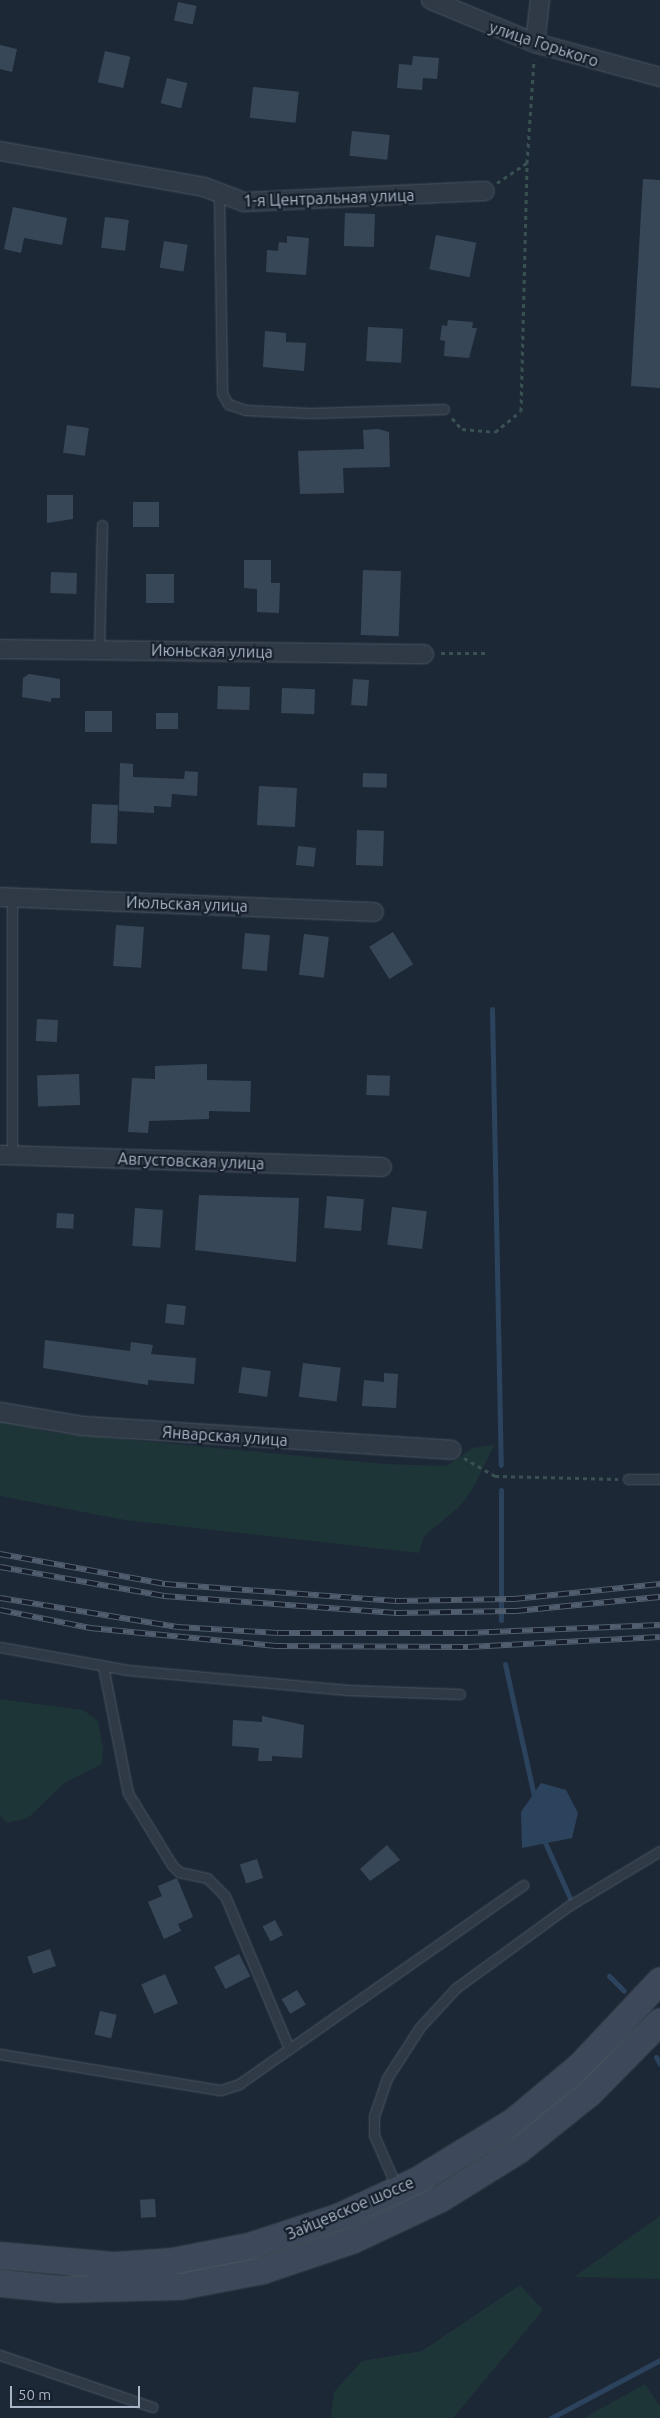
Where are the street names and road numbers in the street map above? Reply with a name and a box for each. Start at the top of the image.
street label: улица Горького [487,17,601,71]
street label: 1-я Центральная улица [243,185,415,211]
street label: Июньская улица [151,640,273,662]
street label: Июльская улица [126,892,248,916]
street label: Августовская улица [117,1149,265,1173]
street label: Январская улица [162,1422,288,1450]
street label: Зайцевское шоссе [283,2172,417,2244]

